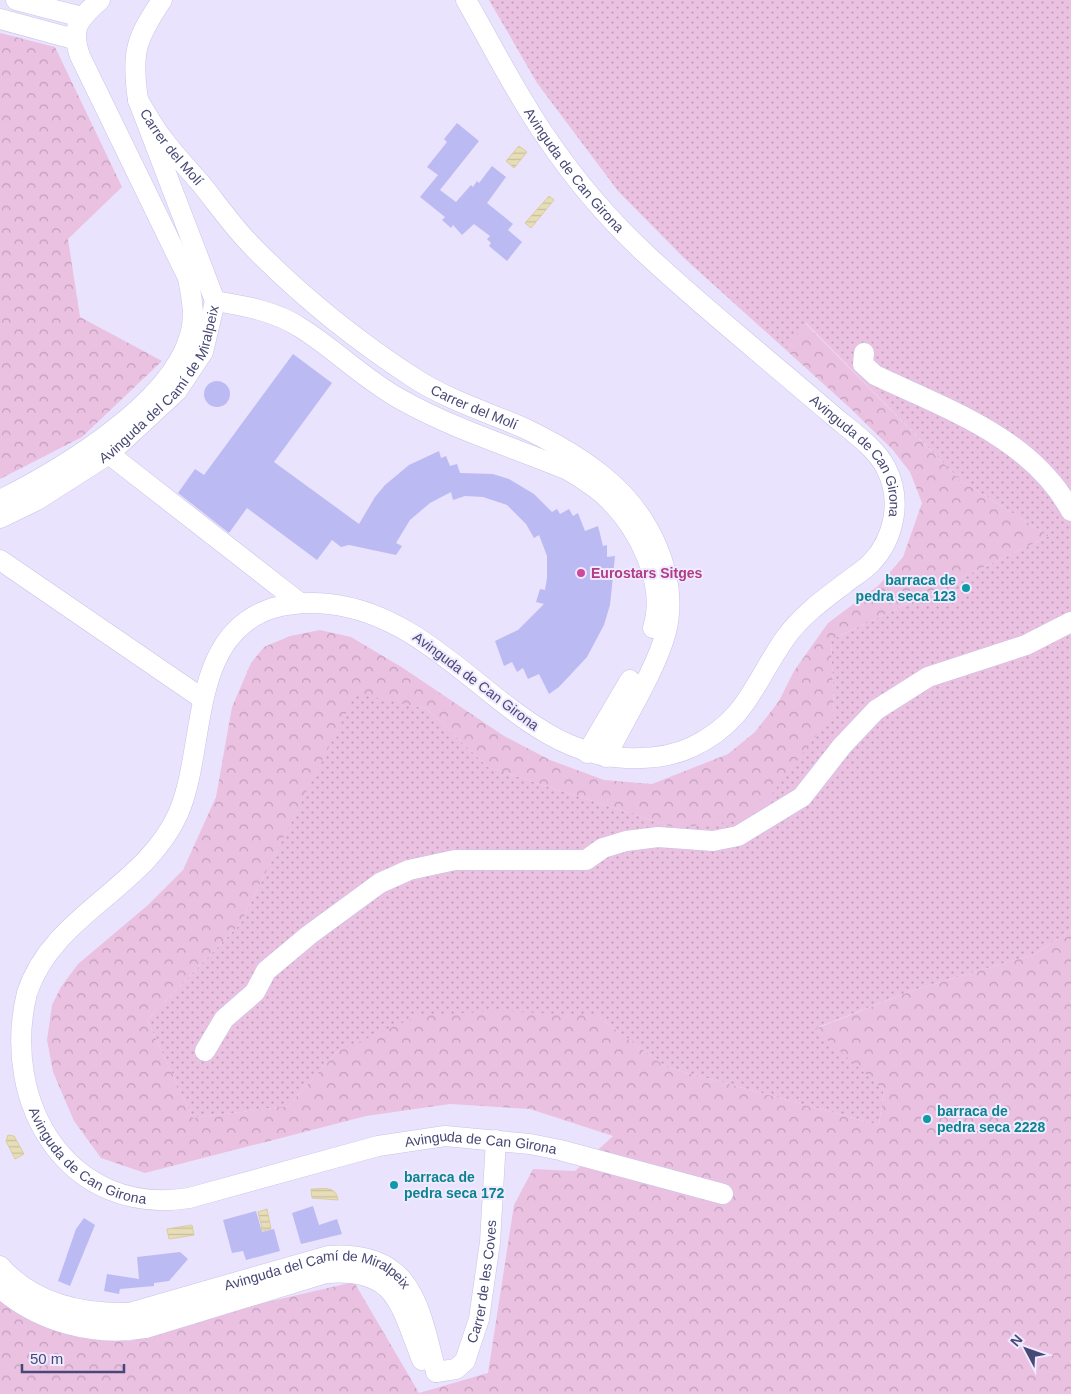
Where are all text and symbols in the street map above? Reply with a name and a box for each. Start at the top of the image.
street label: Avinguda de Can Girona [521,105,627,236]
street label: Carrer del Molí [137,106,207,189]
street label: Avinguda del Camí de Miralpeix [96,304,222,466]
street label: Carrer del Molí [428,381,520,432]
street label: Avinguda de Can Girona [807,391,903,518]
place label: Eurostars Sitges [591,565,702,581]
marker: Eurostars Sitges [575,567,587,579]
place label: barraca de pedra seca 123 [856,572,956,604]
marker: barraca de pedra seca 123 [960,582,972,594]
street label: Avinguda de Can Girona [410,629,542,734]
place label: barraca de pedra seca 2228 [937,1103,1045,1135]
street label: Avinguda de Can Girona [26,1105,148,1207]
marker: barraca de pedra seca 2228 [921,1113,933,1125]
street label: Avinguda de Can Girona [404,1128,558,1157]
place label: barraca de pedra seca 172 [404,1169,505,1201]
marker: barraca de pedra seca 172 [388,1179,400,1191]
street label: Carrer de les Coves [464,1220,499,1345]
text: Avinguda del Camí de Miralpeix [222,1248,414,1293]
street label: Avinguda del Camí de Miralpeix [216,1280,414,1300]
north arrow [1001,1324,1051,1374]
text: N [1007,1331,1026,1350]
scale bar [22,1342,125,1374]
text: 50 m [30,1350,63,1367]

